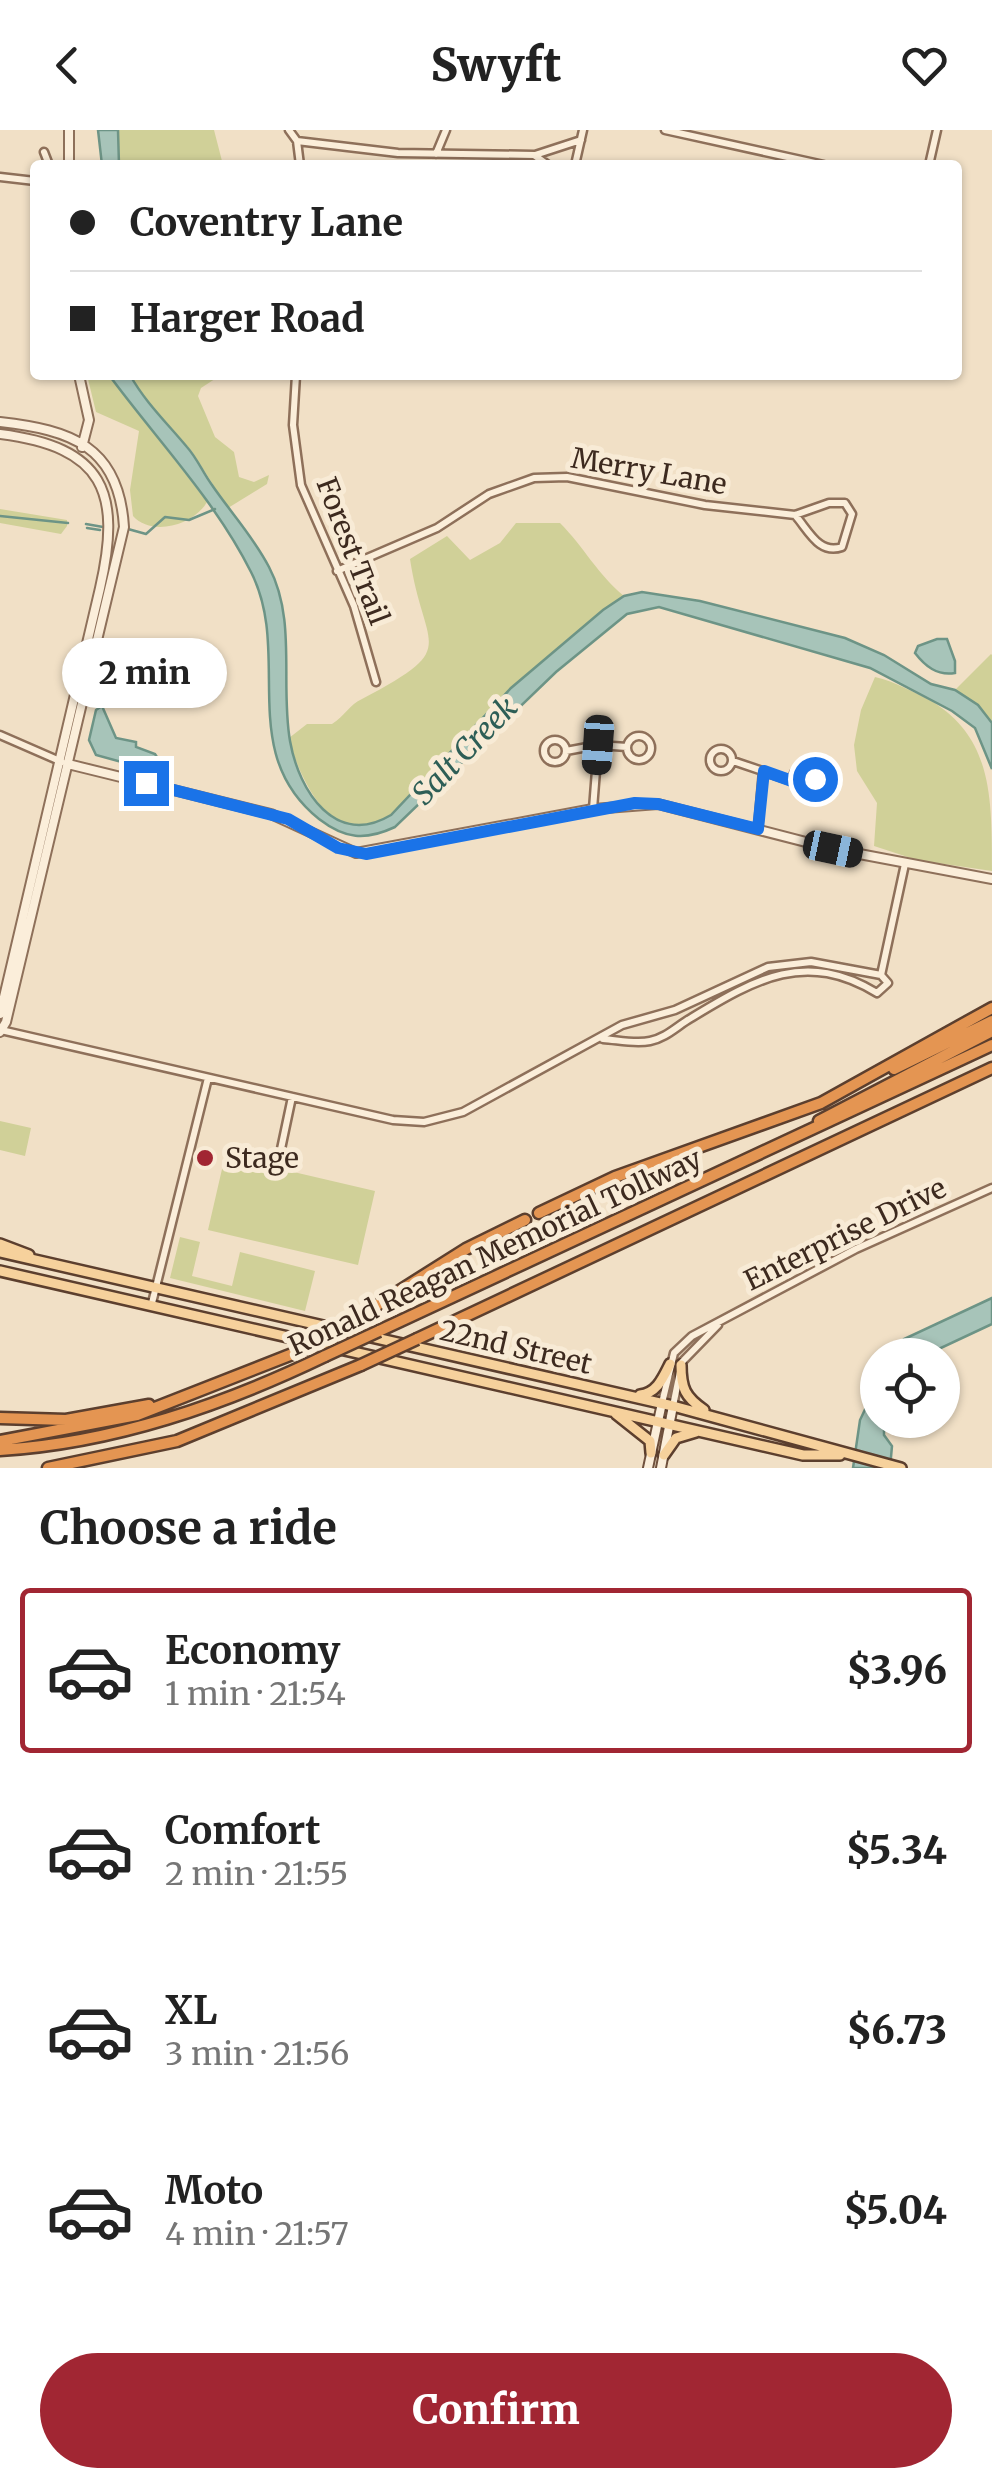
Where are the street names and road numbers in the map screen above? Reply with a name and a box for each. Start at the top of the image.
street label: Merry Lane [568,440,730,502]
street label: Forest Trail [308,472,398,630]
street label: Ronald Reagan Memorial Tollway [283,1140,708,1364]
street label: Enterprise Drive [738,1170,952,1298]
street label: 22nd Street [437,1312,596,1382]

